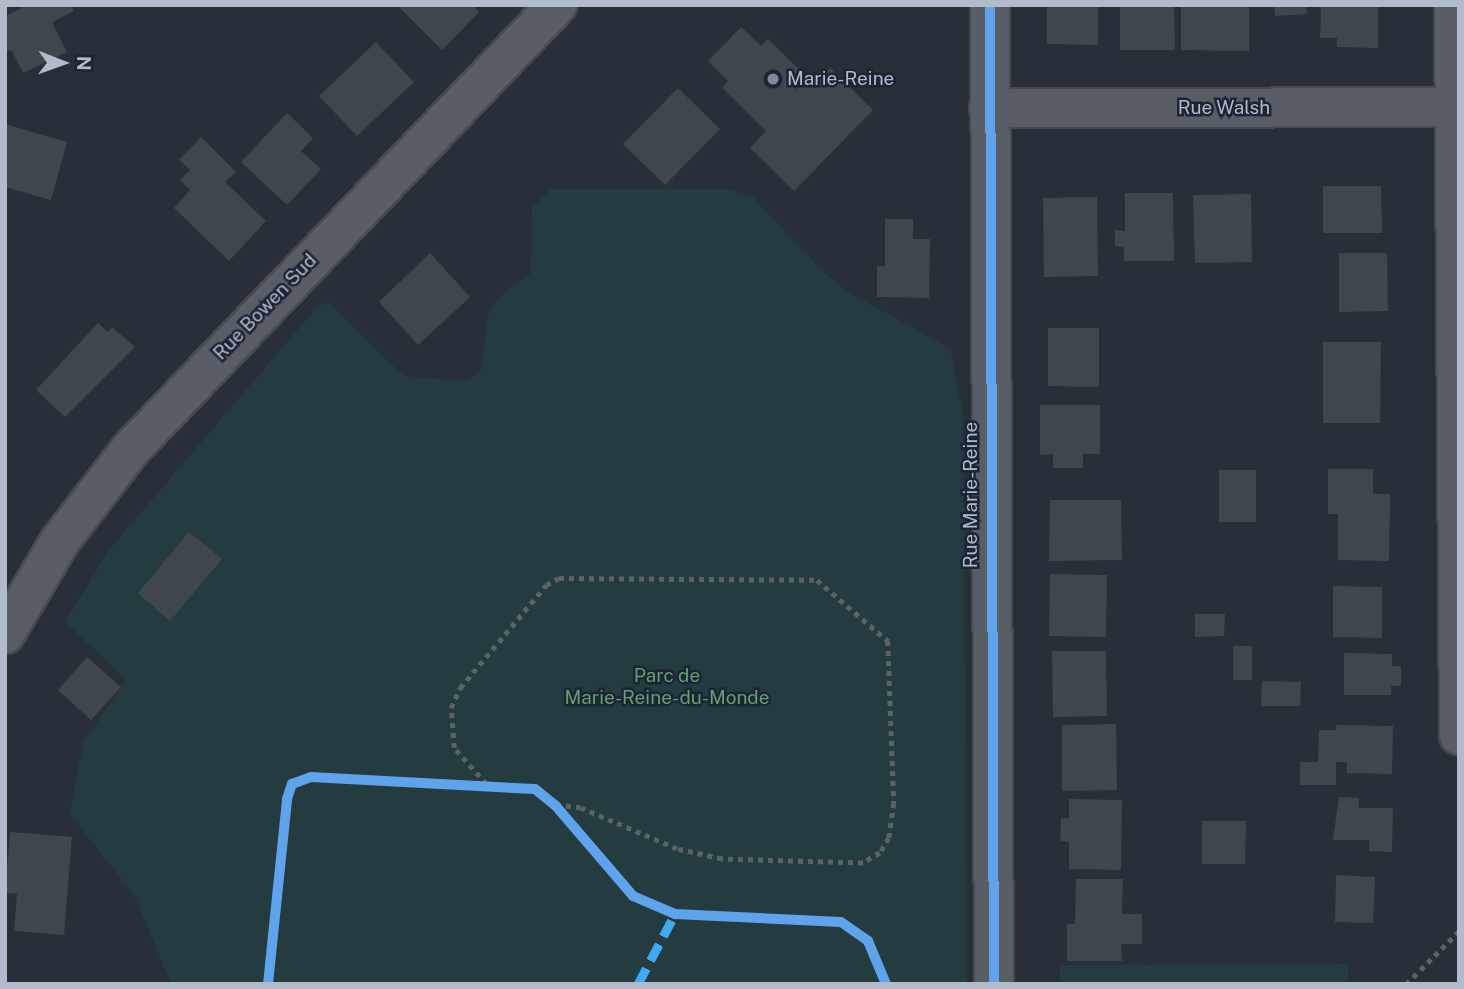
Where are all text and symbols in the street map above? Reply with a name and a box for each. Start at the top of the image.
north arrow [28,28,98,98]
text: N [73,56,95,71]
place label: Marie-Reine [787,68,894,90]
marker: Marie-Reine [765,71,781,87]
street label: Rue Walsh [1178,97,1270,119]
street label: Rue Bowen Sud [209,249,321,365]
street label: Rue Marie-Reine [960,422,982,568]
park label: Parc de Marie-Reine-du-Monde [565,665,769,709]

